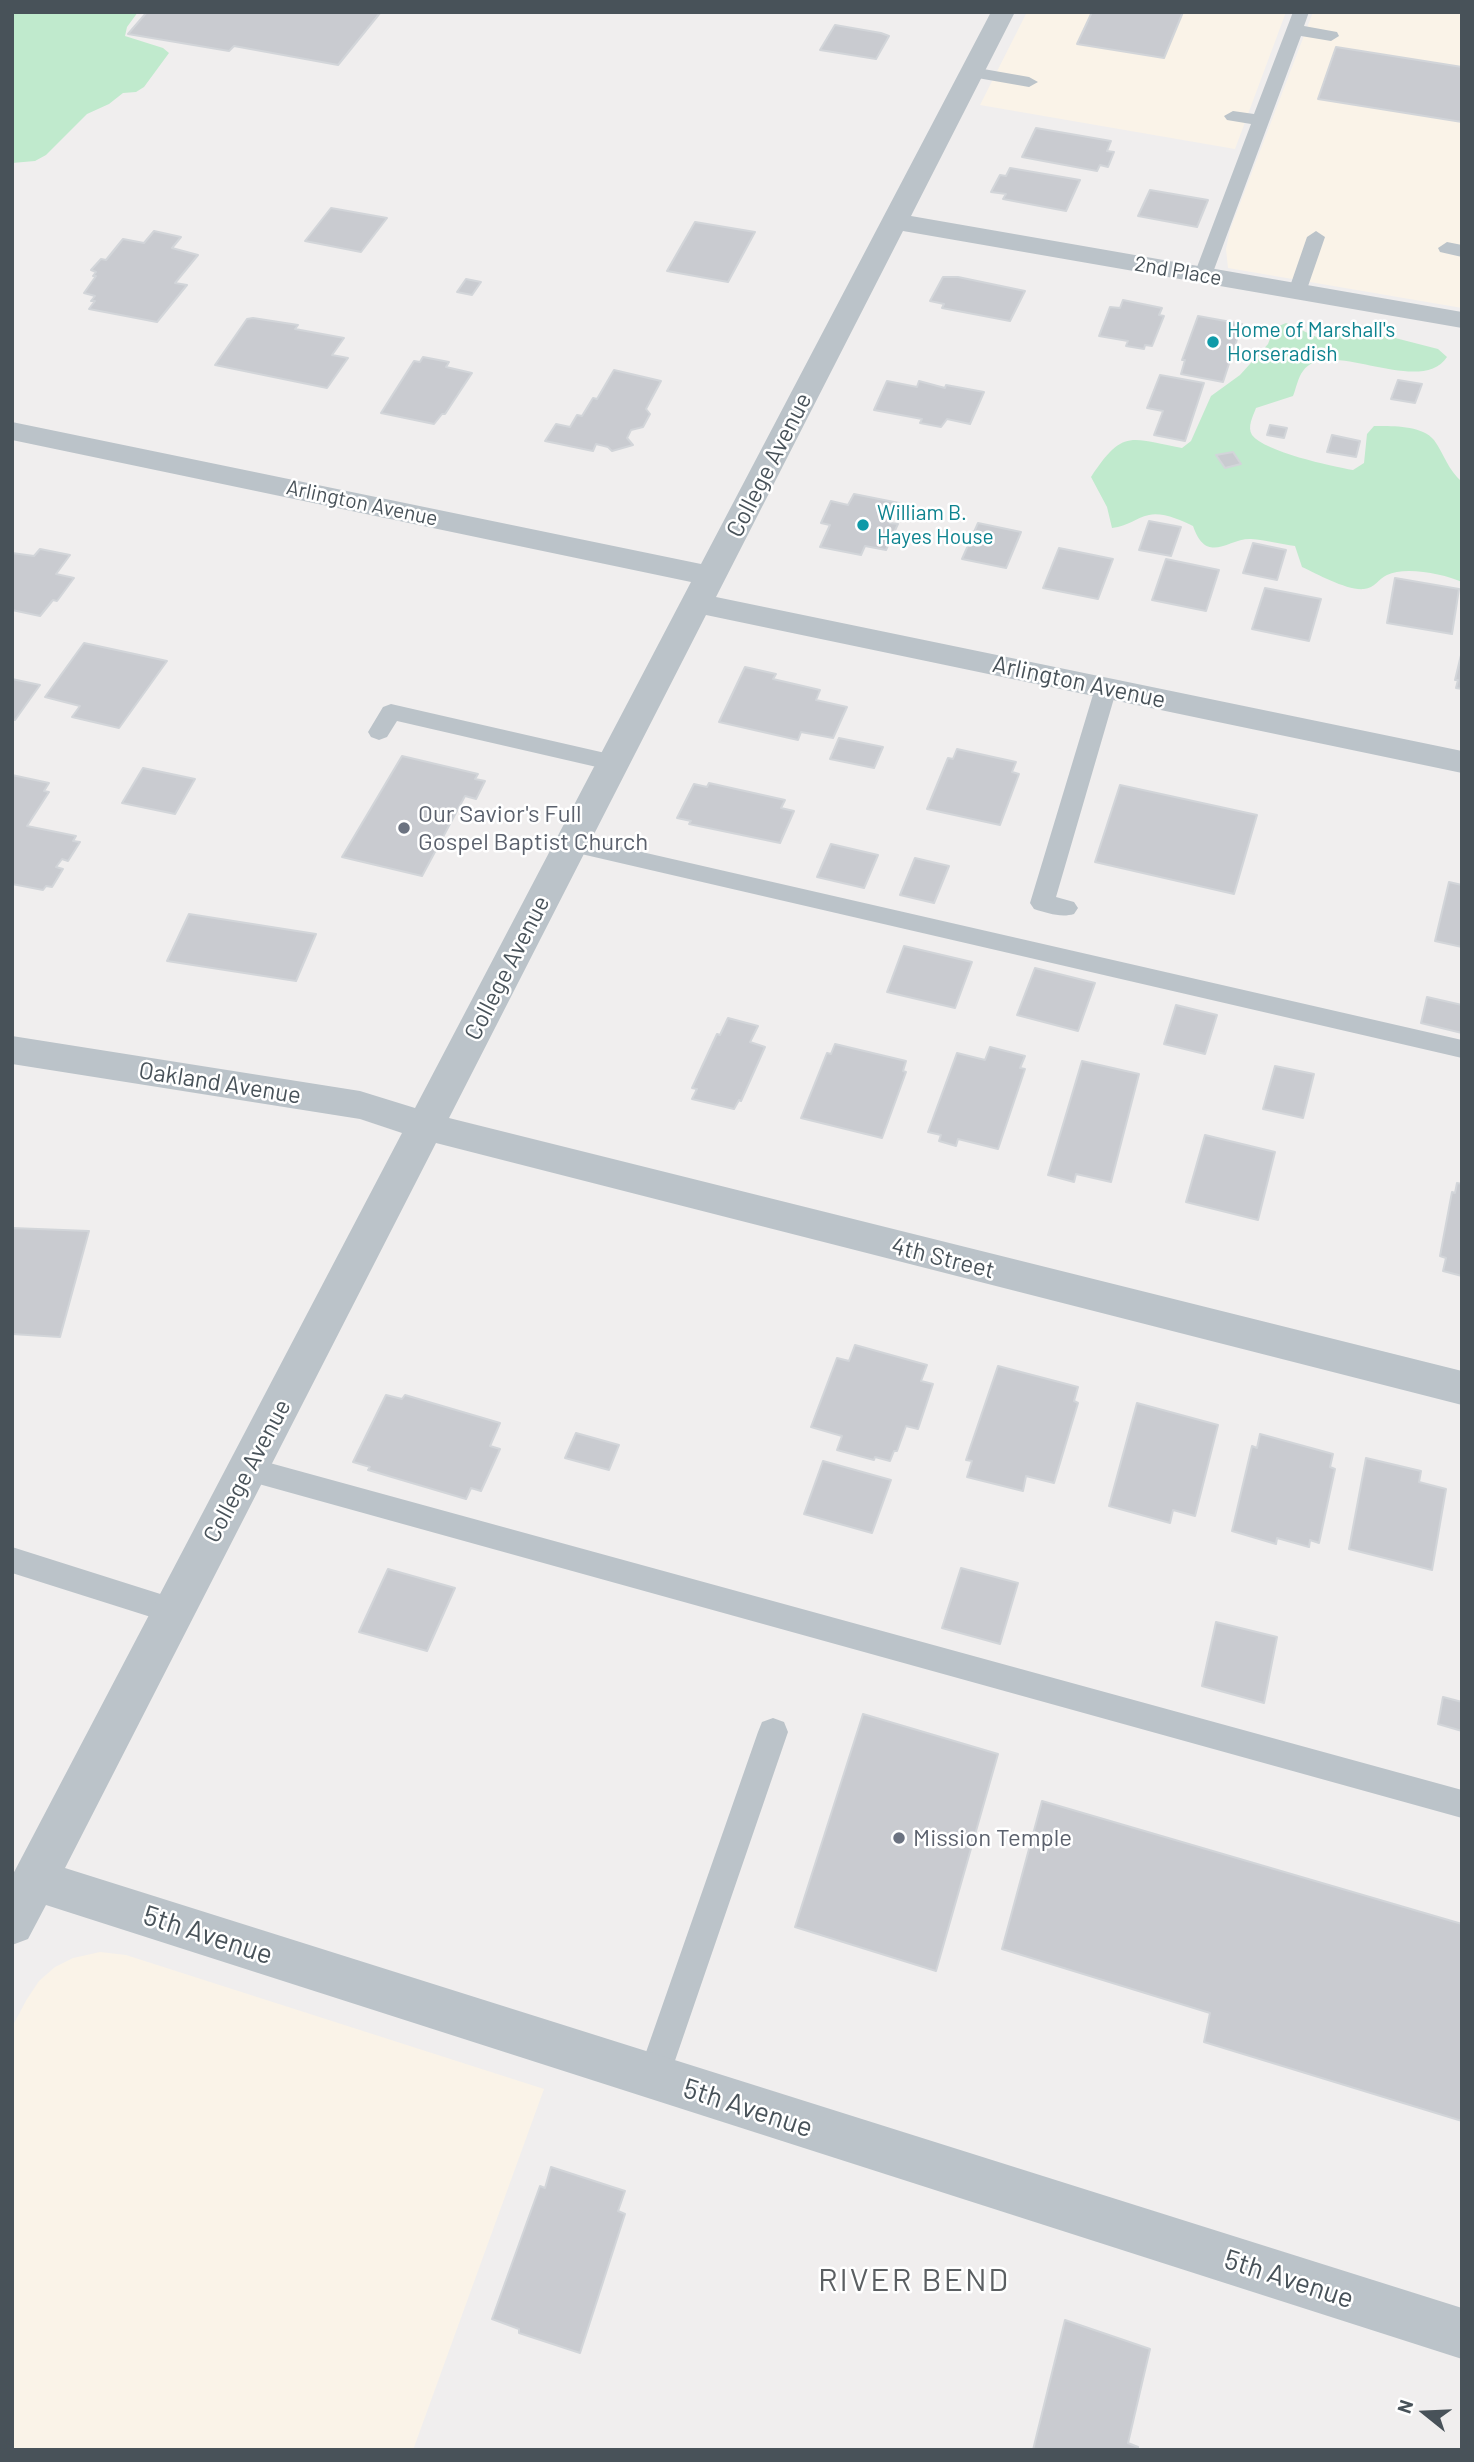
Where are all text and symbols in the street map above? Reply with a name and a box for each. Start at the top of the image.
street label: 2nd Place [1132,251,1224,291]
place label: Home of Marshall's Horseradish [1227,317,1395,367]
marker: Home of Marshall's Horseradish [1205,334,1221,350]
street label: College Avenue [720,388,818,542]
street label: Arlington Avenue [284,475,440,531]
place label: William B. Hayes House [877,500,994,550]
marker: William B. Hayes House [855,517,871,533]
street label: Arlington Avenue [990,650,1168,714]
place label: Our Savior's Full Gospel Baptist Church [418,800,648,856]
marker: Our Savior's Full Gospel Baptist Church [396,820,412,836]
street label: College Avenue [458,891,556,1045]
street label: Oakland Avenue [137,1056,303,1110]
street label: 4th Street [888,1231,998,1285]
street label: College Avenue [197,1394,297,1548]
place label: Mission Temple [913,1824,1072,1852]
marker: Mission Temple [891,1830,907,1846]
street label: 5th Avenue [139,1898,277,1972]
street label: 5th Avenue [679,2071,817,2145]
street label: 5th Avenue [1220,2242,1358,2316]
district label: RIVER BEND [819,2261,1009,2299]
north arrow [1390,2378,1460,2448]
text: N [1392,2397,1417,2416]

